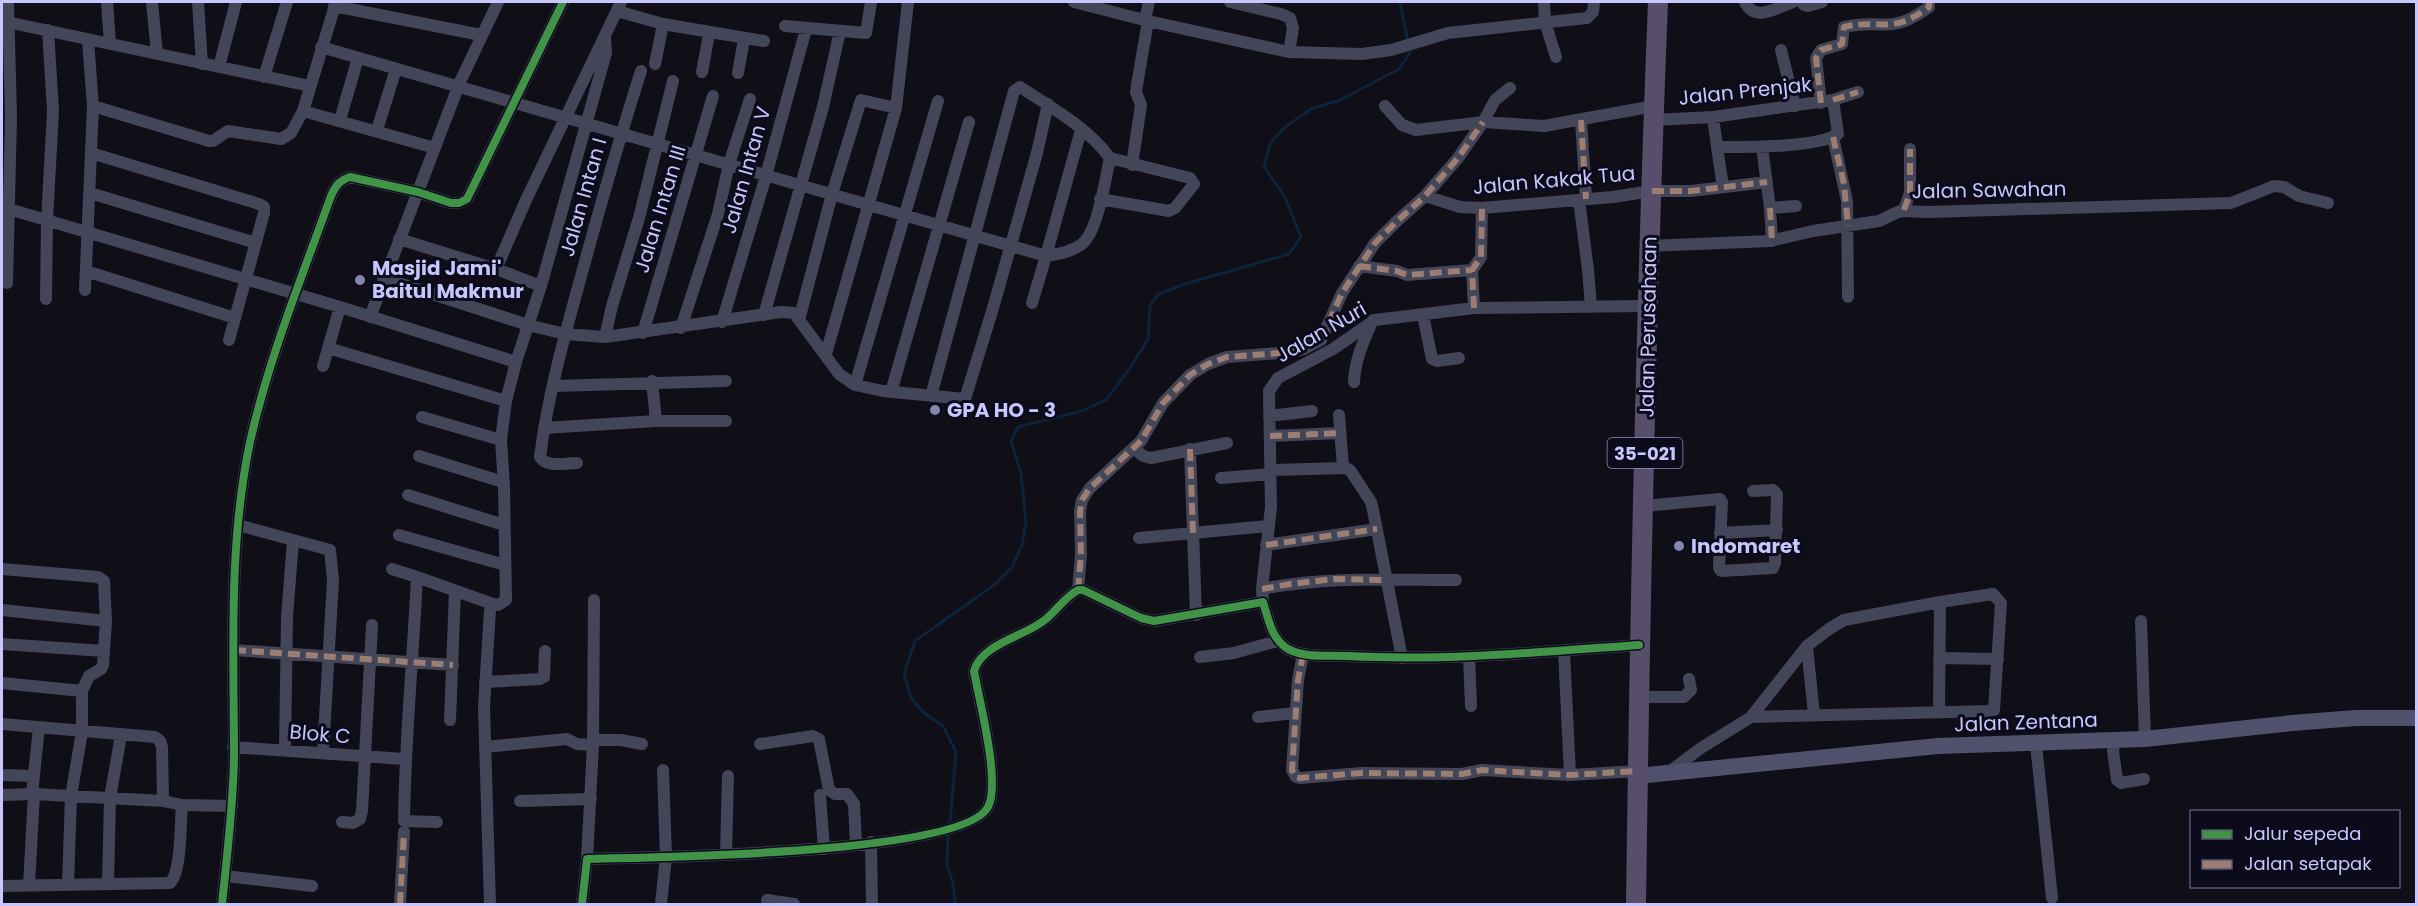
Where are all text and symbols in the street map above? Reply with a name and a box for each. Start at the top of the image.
street label: Jalan Prenjak [1677,70,1814,112]
street label: Jalan Intan V [715,103,778,237]
street label: Jalan Intan I [553,134,613,260]
street label: Jalan Intan III [627,142,693,276]
street label: Jalan Kakak Tua [1472,159,1636,201]
street label: Jalan Sawahan [1911,175,2067,205]
street label: Jalan Perusahaan [1632,236,1664,418]
place label: Masjid Jami' Baitul Makmur [372,254,524,305]
marker: Masjid Jami' Baitul Makmur [353,273,367,287]
street label: Jalan Nuri [1271,295,1371,369]
place label: GPA HO - 3 [947,396,1056,424]
marker: GPA HO - 3 [928,403,942,417]
road number: 35-021 [1608,438,1682,468]
place label: Indomaret [1691,532,1800,560]
marker: Indomaret [1672,539,1686,553]
street label: Jalan Zentana [1954,705,2098,739]
street label: Blok C [288,717,352,751]
legend [2190,810,2400,888]
text: Jalur sepeda [2244,821,2361,846]
text: Jalan setapak [2244,851,2372,876]

